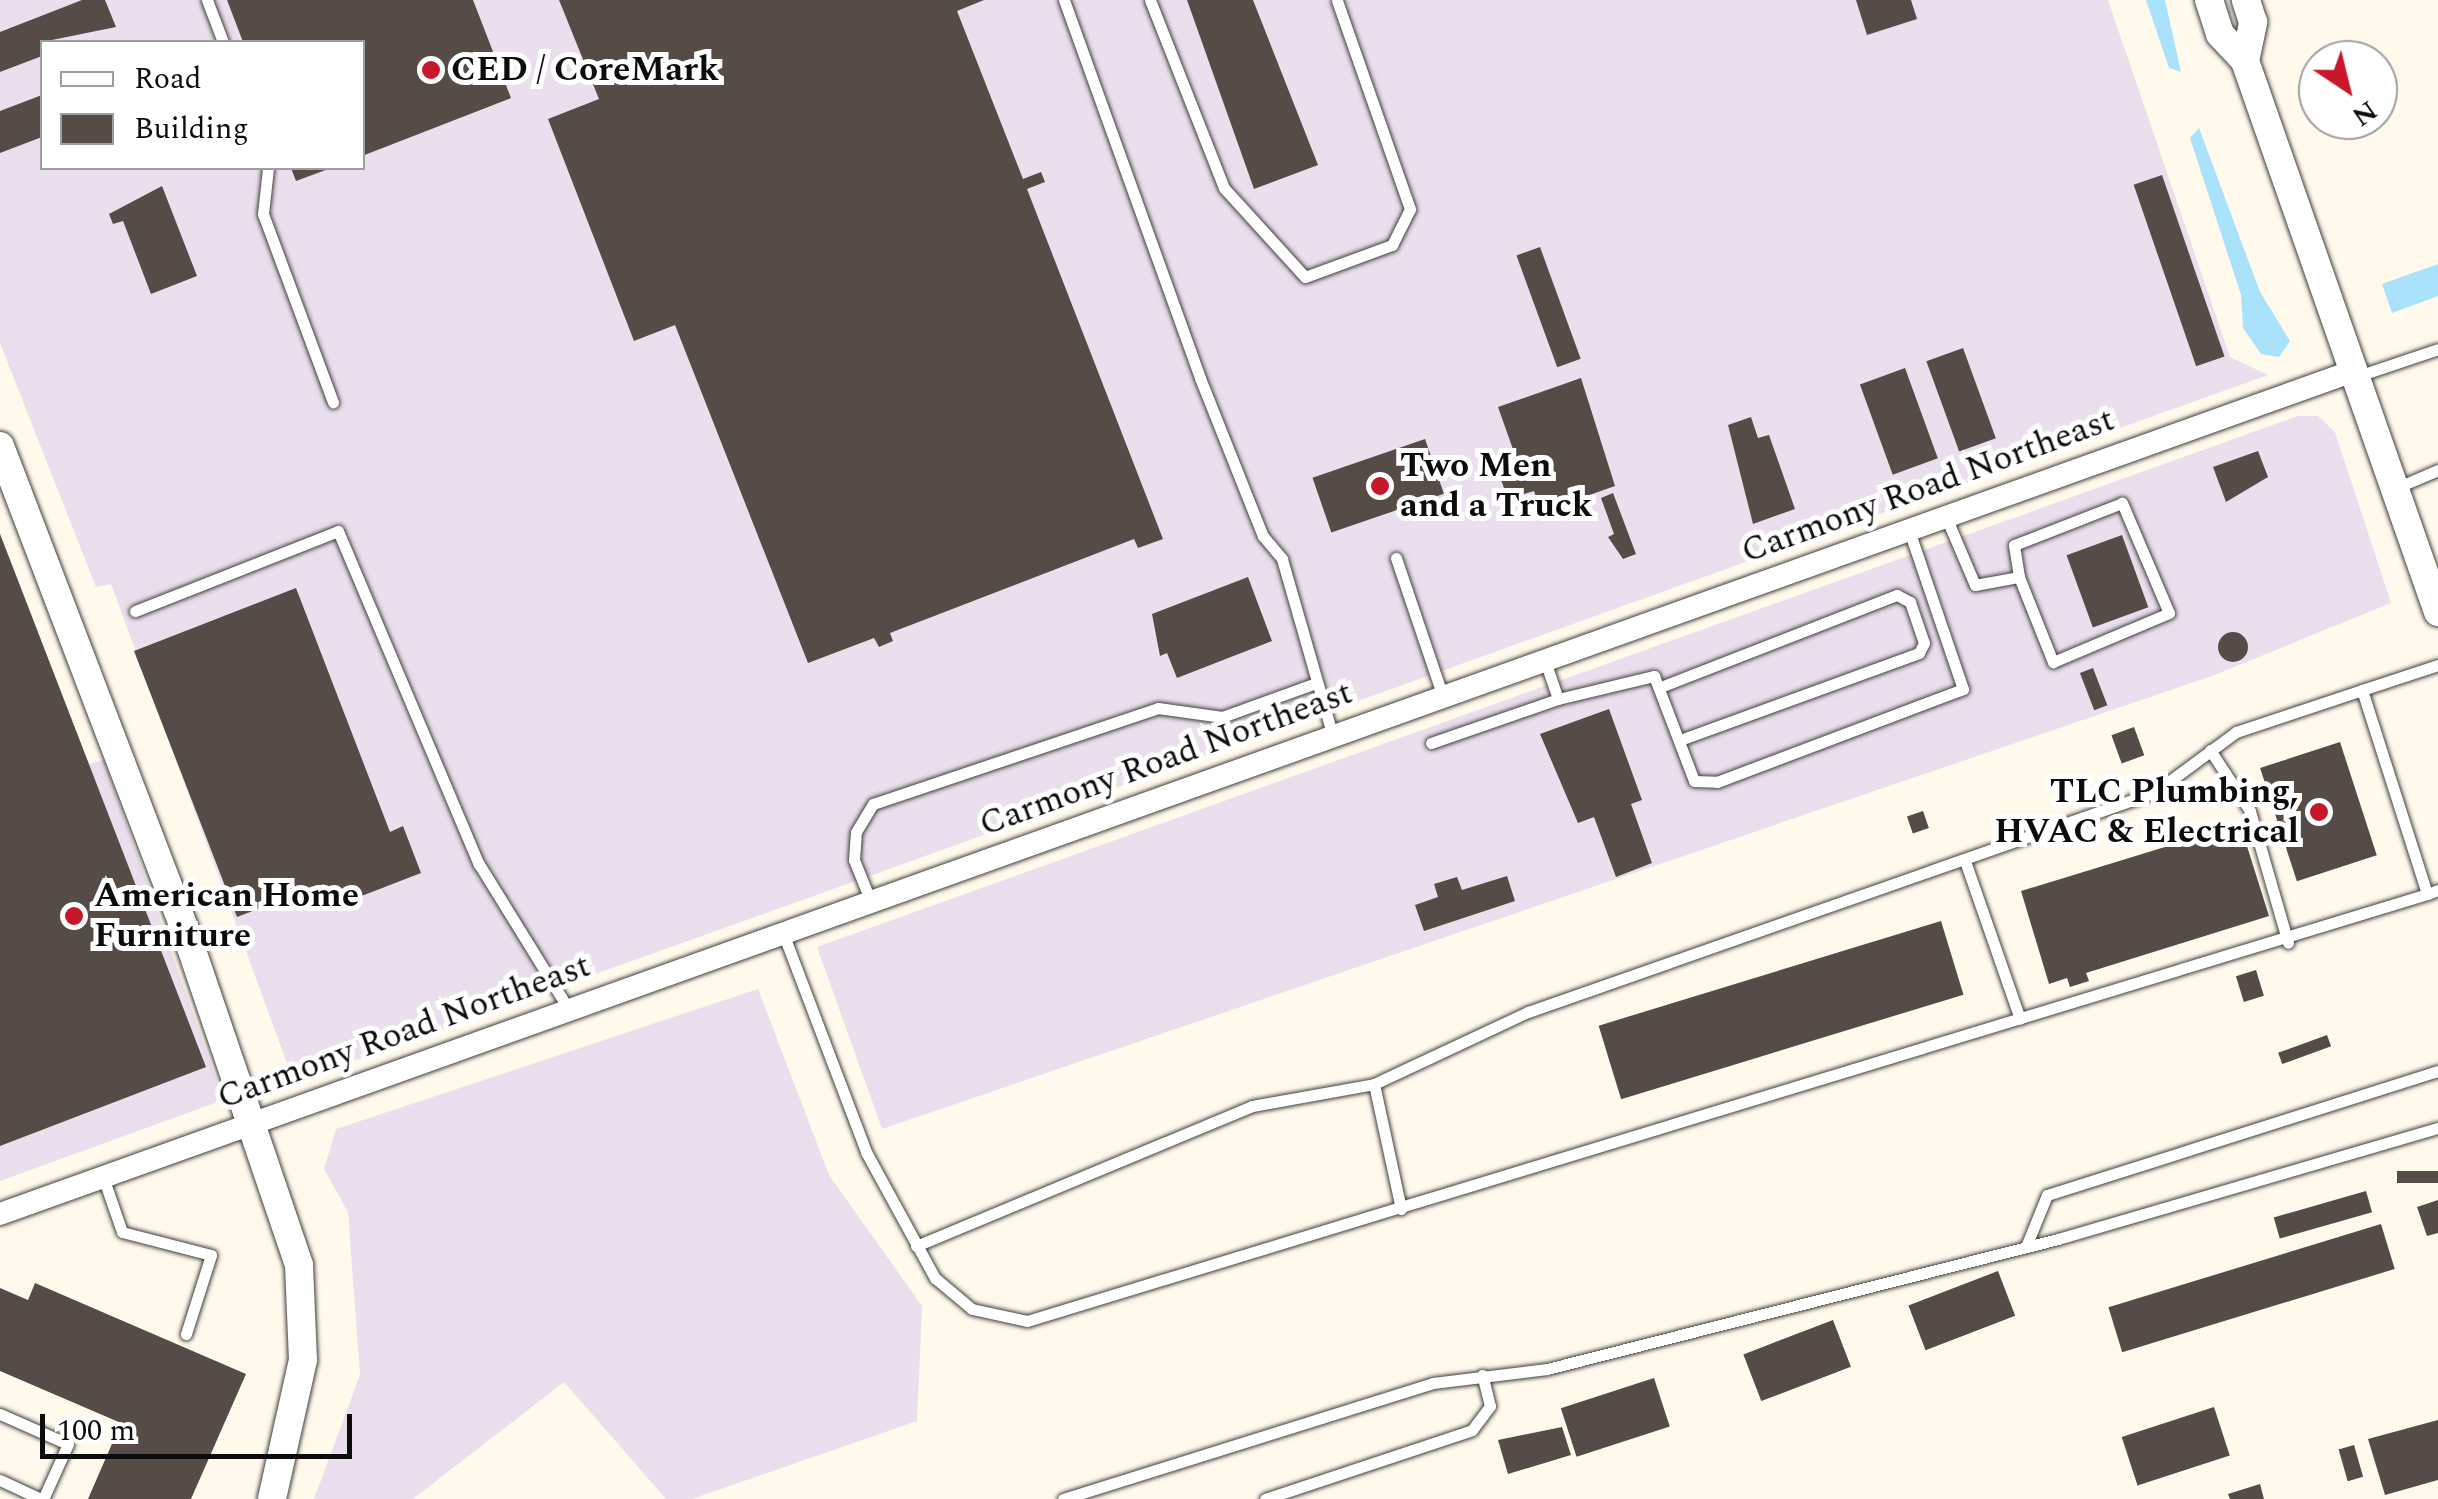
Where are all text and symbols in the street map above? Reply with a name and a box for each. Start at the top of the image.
legend [40,40,365,170]
north arrow [2298,40,2398,140]
place label: CED / CoreMark [451,49,719,91]
text: Road [134,56,202,102]
marker: CED / CoreMark [420,59,442,81]
text: N [2343,89,2386,138]
text: Building [134,106,249,152]
street label: Carmony Road Northeast [1736,399,2120,573]
place label: Two Men and a Truck [1400,445,1593,527]
marker: Two Men and a Truck [1369,475,1391,497]
street label: Carmony Road Northeast [974,672,1358,846]
place label: TLC Plumbing, HVAC & Electrical [1994,771,2299,853]
marker: TLC Plumbing, HVAC & Electrical [2308,801,2330,823]
place label: American Home Furniture [94,875,359,957]
marker: American Home Furniture [63,905,85,927]
street label: Carmony Road Northeast [212,945,596,1119]
scale bar [45,1394,358,1456]
text: 100 m [57,1408,135,1454]

